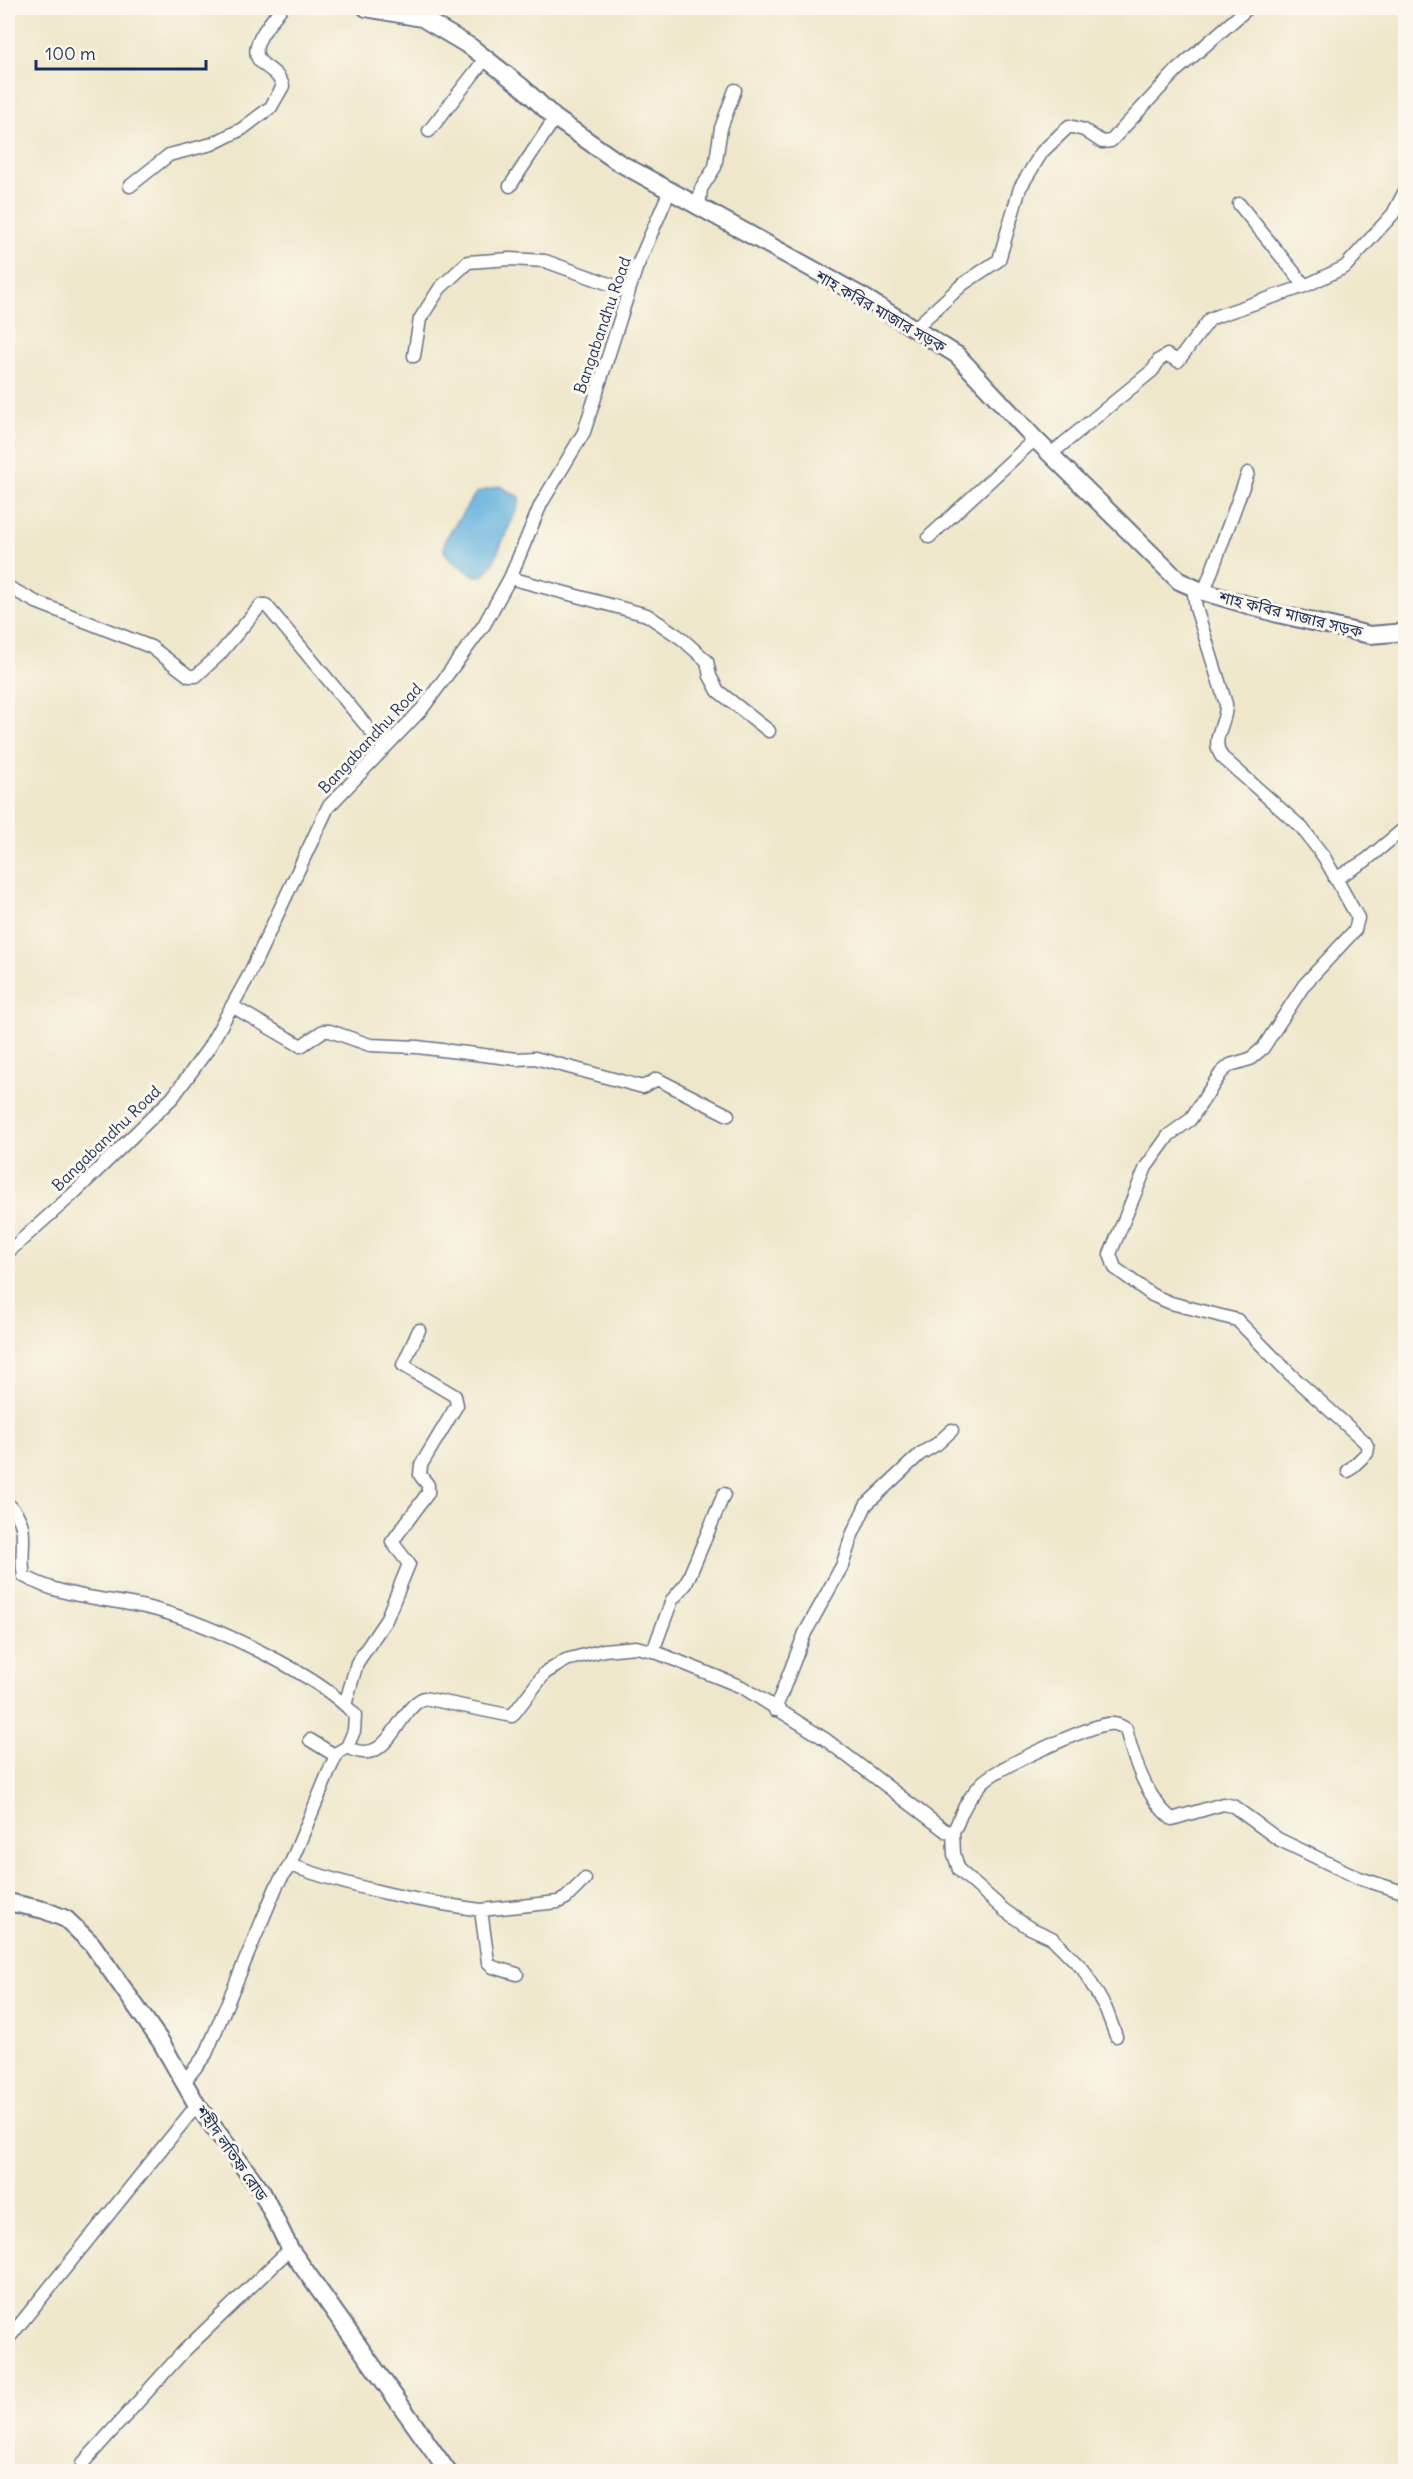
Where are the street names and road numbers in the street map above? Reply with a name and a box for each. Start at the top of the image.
street label: Bangabandhu Road [569,254,635,396]
street label: শাহ কবির মাজার সড়ক [811,265,951,357]
street label: শাহ কবির মাজার সড়ক [1216,586,1366,642]
street label: Bangabandhu Road [314,679,426,797]
street label: Bangabandhu Road [47,1081,165,1195]
street label: শহীদ লতিফ রোড [191,2101,273,2205]

